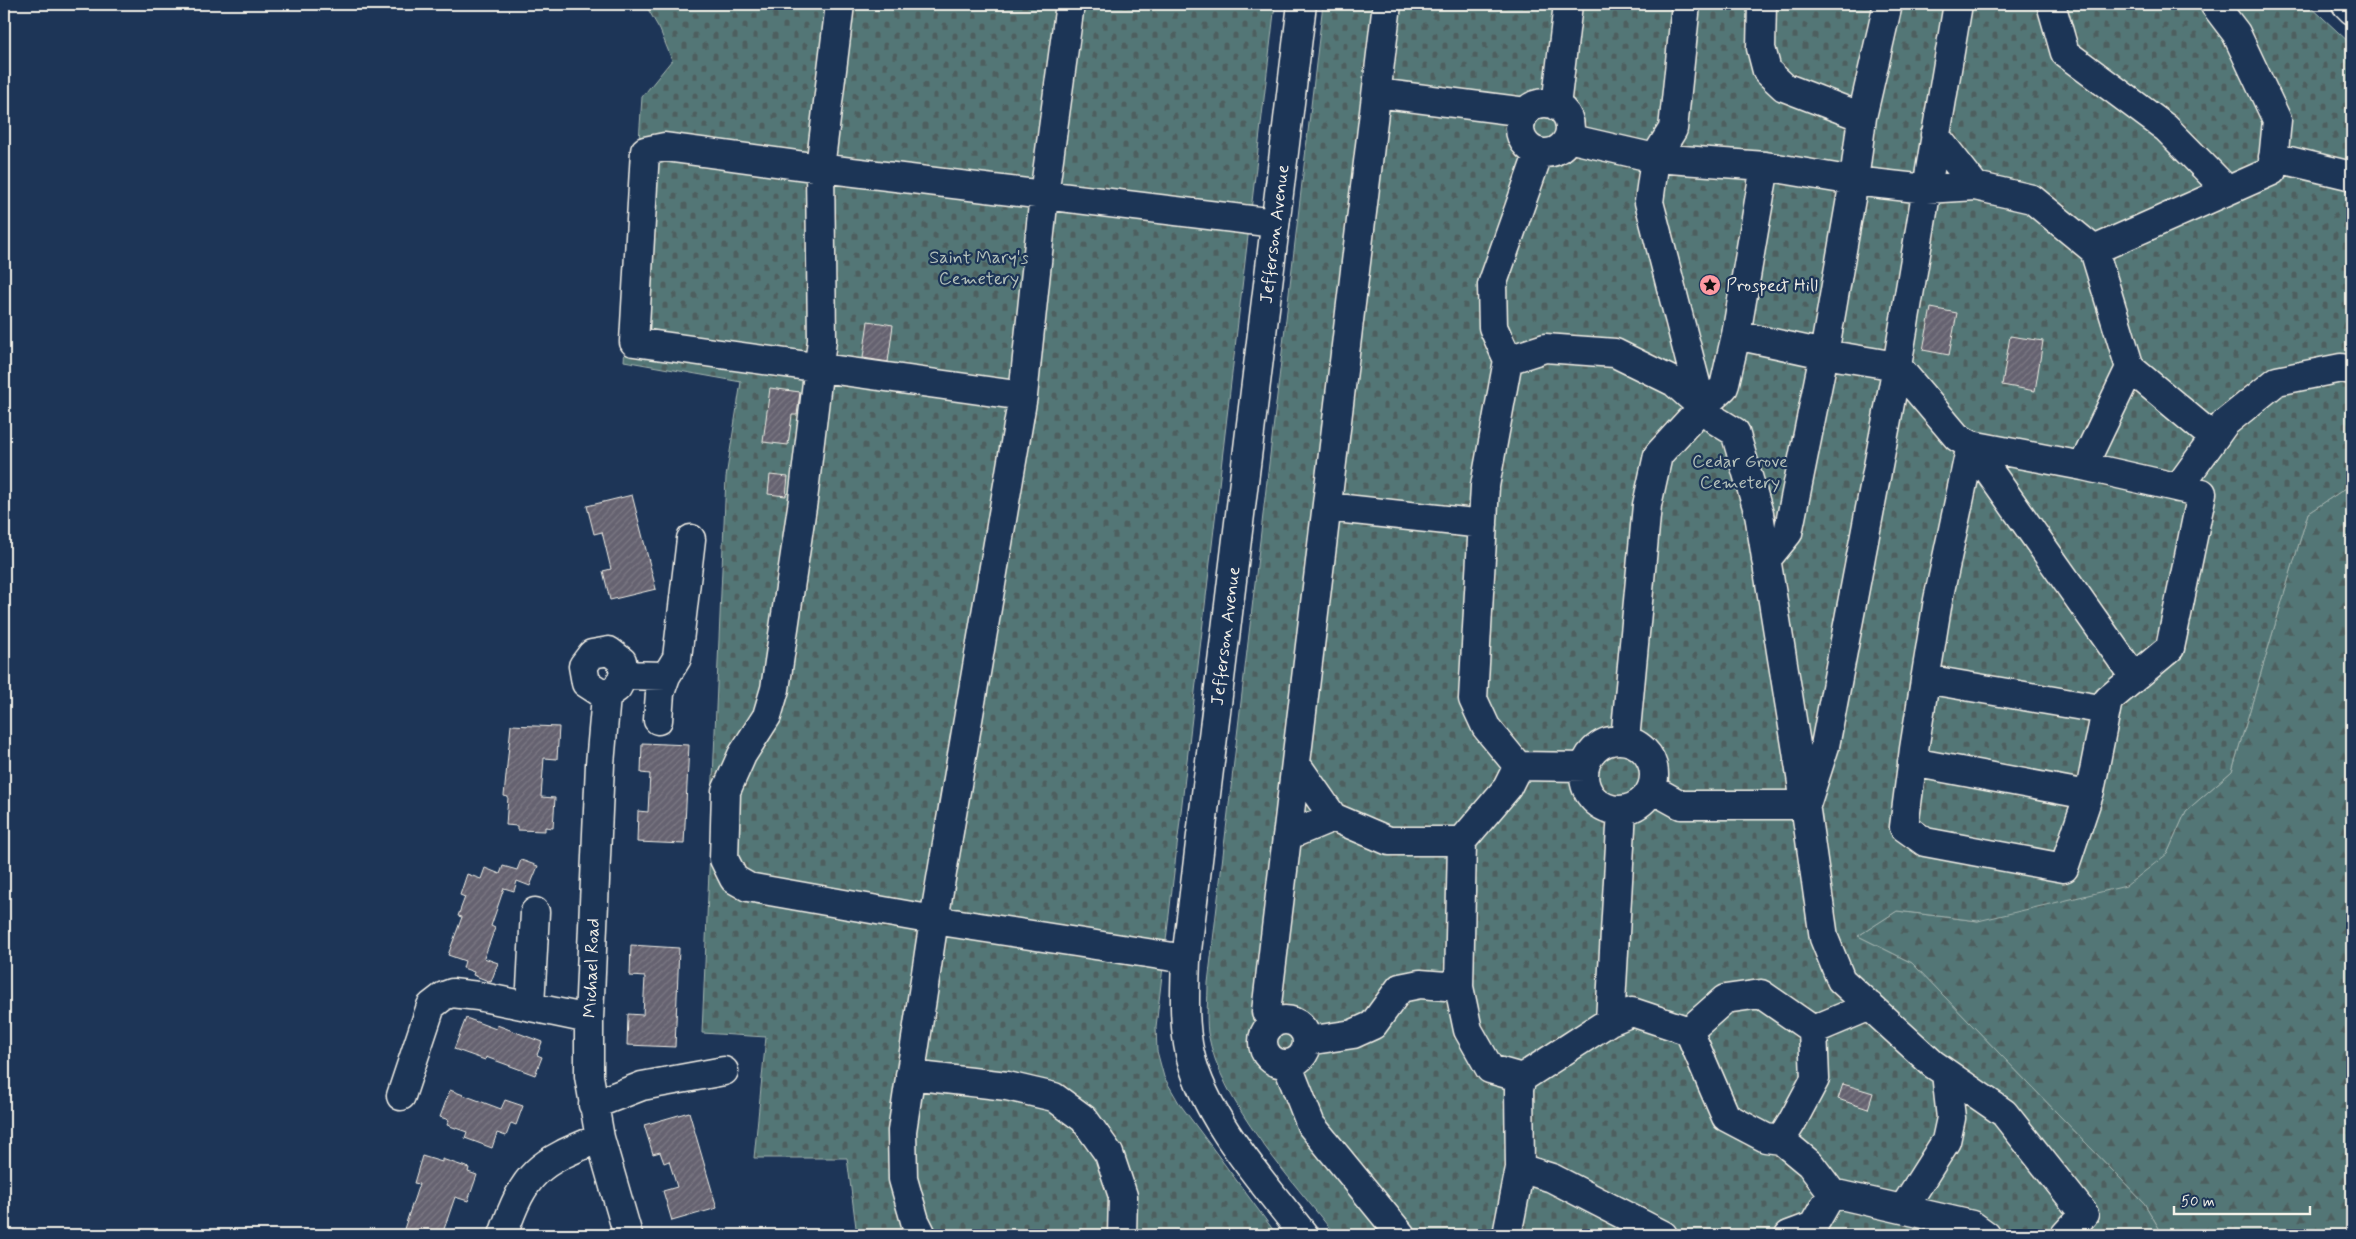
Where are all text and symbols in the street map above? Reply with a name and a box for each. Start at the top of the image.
street label: Jefferson Avenue [1255,163,1295,305]
park label: Saint Mary's Cemetery [929,246,1029,291]
place icon: Prospect Hill [1698,273,1722,297]
place label: Prospect Hill [1726,274,1818,298]
park label: Cedar Grove Cemetery [1692,450,1788,495]
street label: Jefferson Avenue [1206,565,1246,707]
street label: Michael Road [578,918,606,1018]
scale bar [2174,1184,2310,1216]
text: 50 m [2181,1192,2215,1212]

